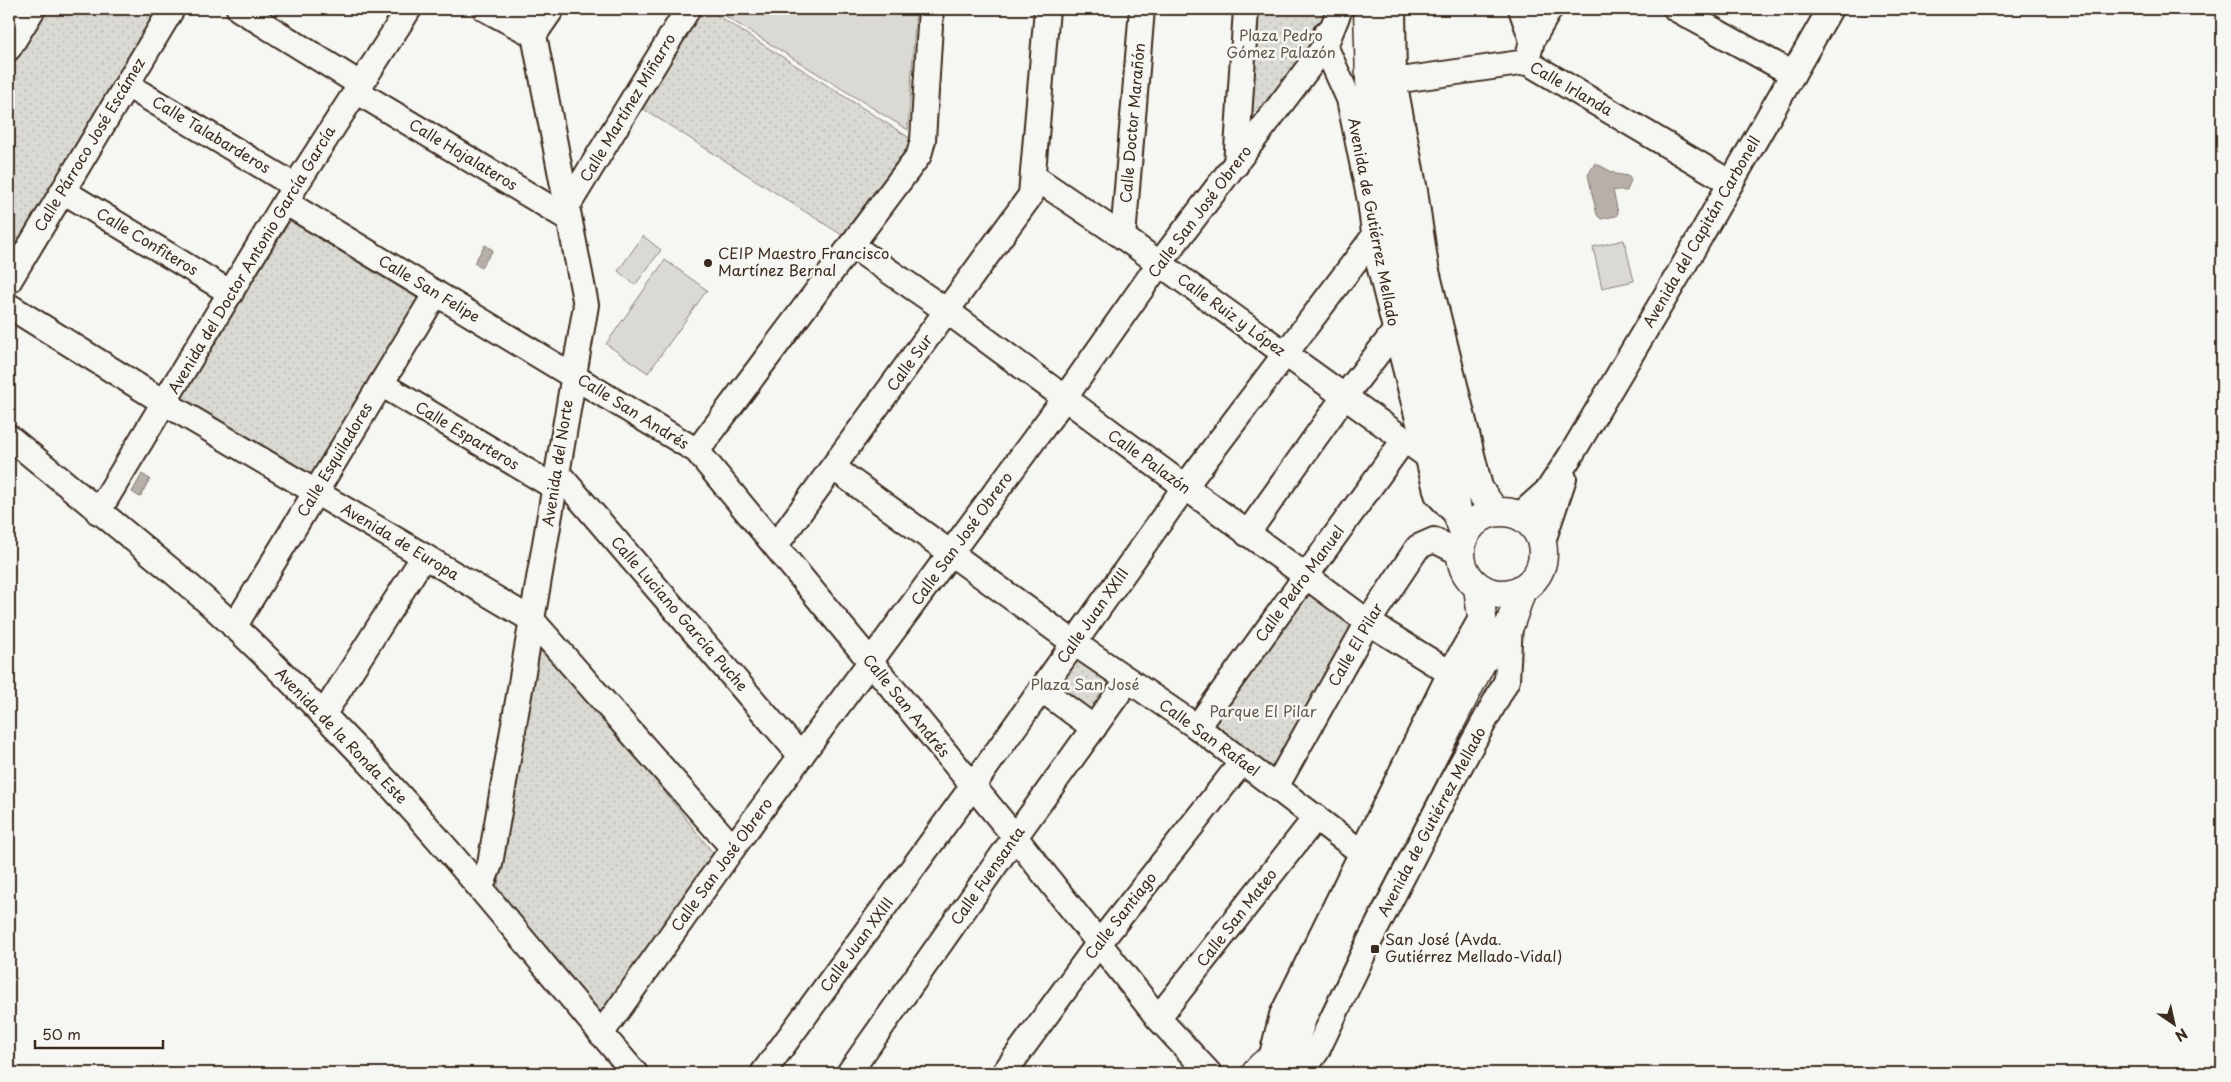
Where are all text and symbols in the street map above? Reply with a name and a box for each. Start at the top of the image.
park label: Plaza Pedro Gómez Palazón [1226,23,1336,63]
street label: Calle Martínez Miñarro [573,29,680,186]
street label: Calle Doctor Marañón [1113,42,1150,204]
street label: Calle Párroco José Escámez [28,53,150,235]
street label: Calle Irlanda [1526,55,1618,121]
street label: Calle Talabarderos [148,89,275,178]
street label: Calle Hojalateros [405,112,523,195]
street label: Avenida de Gutiérrez Mellado [1343,116,1406,328]
street label: Avenida del Doctor Antonio García García [161,120,340,397]
street label: Avenida del Capitán Carbonell [1636,131,1765,331]
street label: Calle San José Obrero [1141,140,1256,282]
street label: Calle Confiteros [92,201,203,280]
place label: CEIP Maestro Francisco Martínez Bernal [718,241,889,281]
street label: Calle San Felipe [375,248,485,327]
marker: CEIP Maestro Francisco Martínez Bernal [702,257,714,269]
street label: Calle Ruiz y López [1173,267,1291,361]
street label: Calle Sur [880,329,937,396]
street label: Calle San Andrés [574,367,694,454]
street label: Calle Esparteros [411,395,524,475]
street label: Calle Esquiladores [290,397,377,521]
street label: Avenida del Norte [535,398,578,528]
street label: Calle Palazón [1104,423,1196,499]
street label: Calle San José Obrero [904,466,1017,610]
street label: Avenida de Europa [337,496,465,586]
street label: Calle Pedro Manuel [1249,520,1349,646]
street label: Calle Luciano García Puche [606,530,754,696]
street label: Calle Juan XXIII [1050,563,1133,668]
street label: Calle El Pilar [1321,598,1388,690]
street label: Calle San Andrés [858,648,956,762]
street label: Avenida de la Ronda Este [271,662,414,808]
park label: Plaza San José [1031,672,1139,695]
street label: Calle San Rafael [1155,692,1265,781]
park label: Parque El Pilar [1210,699,1317,722]
street label: Avenida de Gutiérrez Mellado [1371,722,1491,920]
street label: Calle San José Obrero [664,792,777,936]
street label: Calle Fuensanta [944,821,1030,929]
street label: Calle San Mateo [1190,863,1282,971]
street label: Calle Santiago [1078,867,1161,964]
street label: Calle Juan XXIII [814,892,898,996]
place label: San José (Avda. Gutiérrez Mellado-Vidal) [1385,927,1562,967]
marker: San José (Avda. Gutiérrez Mellado-Vidal) [1369,943,1381,955]
north arrow [2148,1000,2198,1050]
scale bar [35,1017,162,1049]
text: 50 m [42,1022,81,1045]
text: N [2171,1023,2192,1047]

